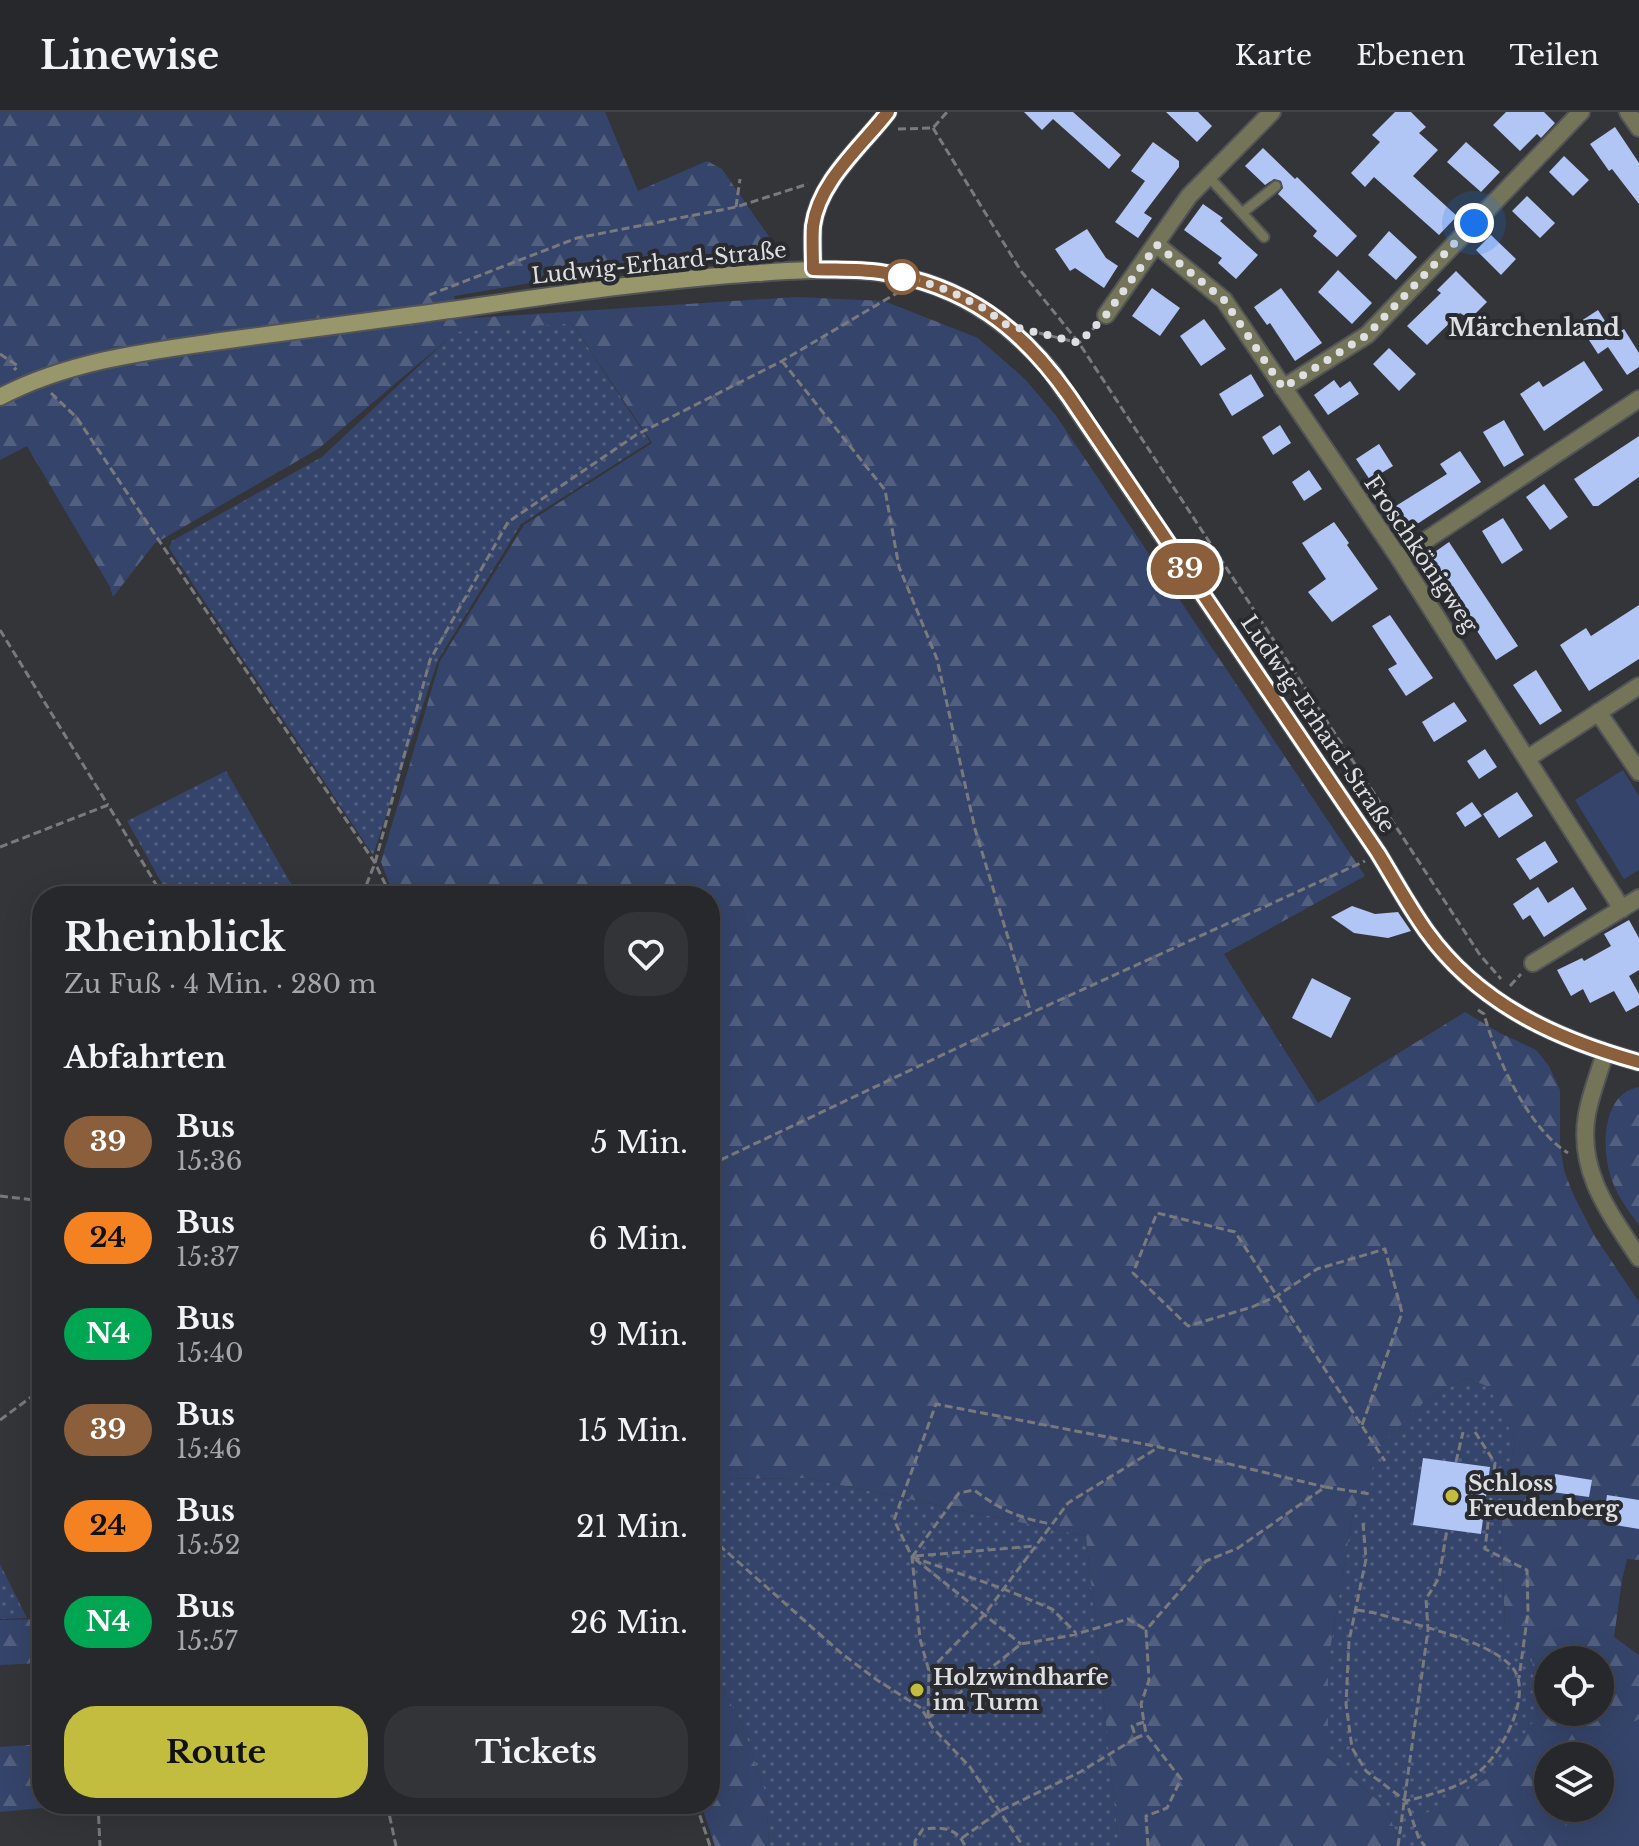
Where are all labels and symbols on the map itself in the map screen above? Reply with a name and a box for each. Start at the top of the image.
your location [1454,203,1494,243]
street label: Ludwig-Erhard-Straße [530,236,788,290]
unlabelled marker [885,260,919,294]
district label: Märchenland [1448,313,1620,342]
street label: Froschkönigweg [1359,470,1484,638]
line badge: 39 [1149,543,1221,595]
street label: Ludwig-Erhard-Straße [1235,610,1401,838]
place label: Schloss Freudenberg [1468,1470,1619,1522]
marker: Schloss Freudenberg [1443,1487,1461,1505]
place label: Holzwindharfe im Turm [933,1664,1109,1716]
marker: Holzwindharfe im Turm [908,1681,926,1699]

